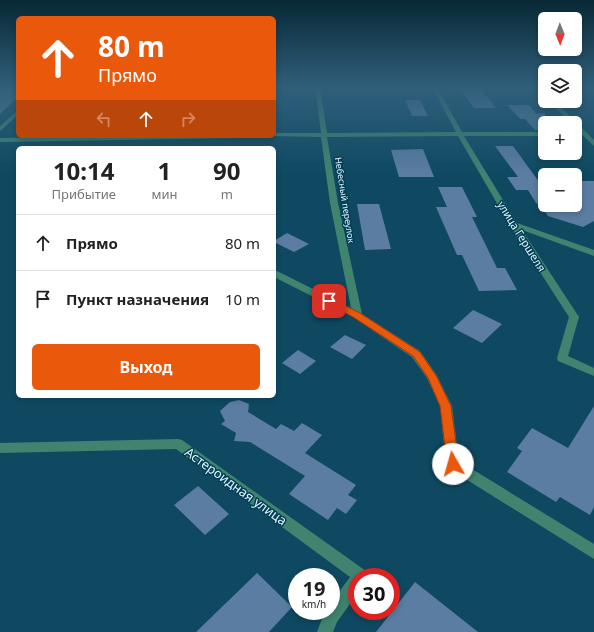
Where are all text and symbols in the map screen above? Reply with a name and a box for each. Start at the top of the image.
north arrow [538,12,582,56]
map controls [538,12,582,212]
text: 80 m [98,27,165,65]
icon: ahead [32,32,84,84]
text: Прямо [98,63,157,87]
button: layers [538,64,582,108]
icon: left [93,108,115,130]
icon: ahead [135,108,157,130]
icon: right [177,108,199,130]
button: + [538,116,582,160]
text: 10:14 [53,154,115,187]
text: 1 [158,154,171,187]
text: 90 [213,154,240,187]
street label: Небесный переулок [332,156,358,244]
button: − [538,168,582,212]
text: Прибытие [52,185,116,203]
text: мин [151,185,178,203]
text: m [221,185,233,203]
street label: улица Гершеля [494,198,550,274]
icon: ahead [32,232,54,254]
text: Прямо [66,233,118,253]
text: 80 m [225,233,260,253]
pin [312,284,346,318]
icon: arrive [32,288,54,310]
text: Пункт назначения [66,289,209,309]
text: 10 m [225,289,260,309]
icon: arrive [318,290,340,312]
button: Выход [32,344,260,390]
street label: Астероидная улица [181,443,291,529]
position arrow [432,443,474,485]
speed limit sign: 30 [348,568,400,620]
text: 19 [303,575,325,602]
text: km/h [302,597,326,611]

